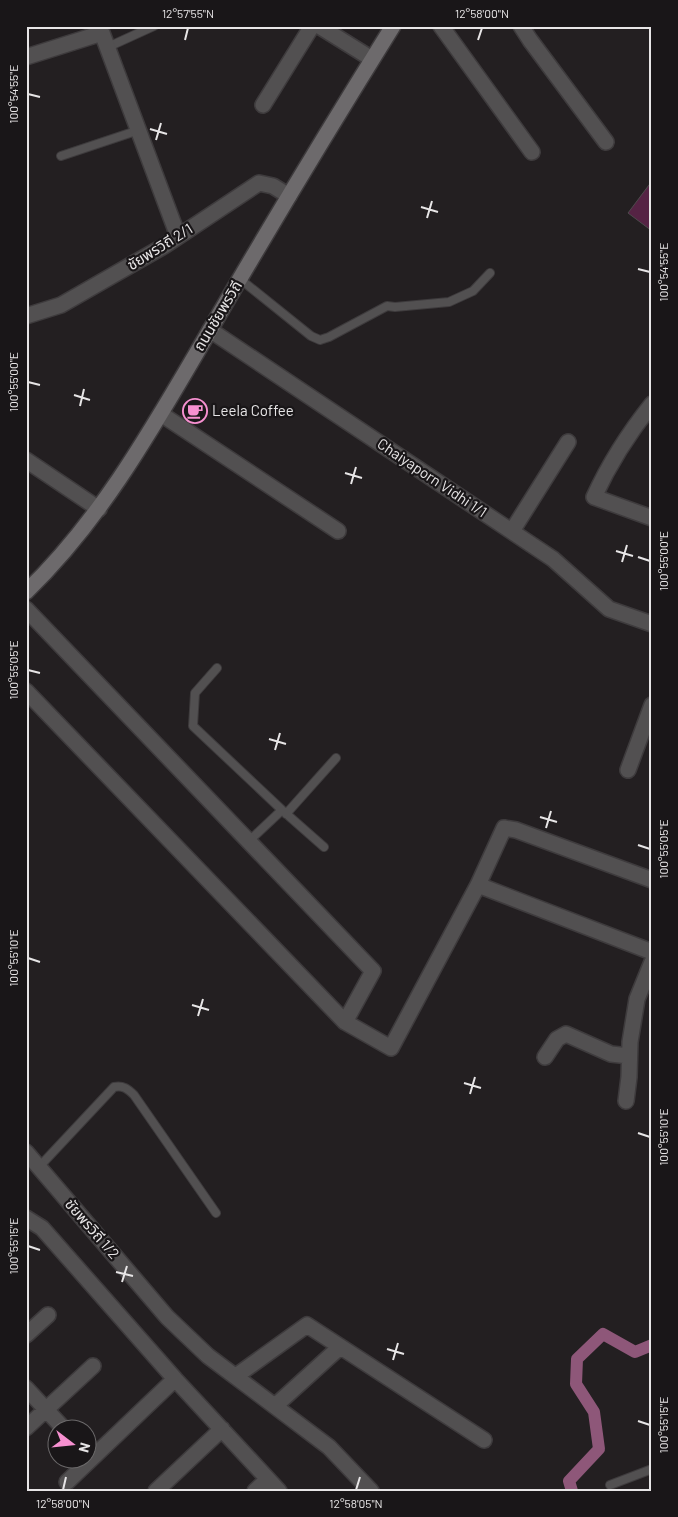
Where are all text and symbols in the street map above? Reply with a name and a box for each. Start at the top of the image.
text: 12°57'55"N [162,6,214,20]
text: 12°58'00"N [455,6,509,20]
text: 100°54'55"E [6,64,20,124]
street label: ชัยพรวิถี 2/1 [123,219,195,273]
text: 100°54'55"E [656,242,670,302]
street label: ถนนชัยพรวิถี [189,277,245,354]
text: 100°55'00"E [6,352,20,412]
cafe icon: Leela Coffee [182,398,208,424]
place label: Leela Coffee [212,401,294,419]
street label: Chaiyaporn Vidhi 1/1 [374,434,491,520]
text: 100°55'00"E [656,531,670,591]
text: 100°55'05"E [6,640,20,700]
text: 100°55'05"E [656,819,670,879]
text: 100°55'10"E [6,929,20,987]
text: 100°55'10"E [656,1108,670,1166]
street label: ชัยพรวิถี 1/2 [62,1195,124,1262]
text: 100°55'15"E [6,1217,20,1275]
text: 100°55'15"E [656,1396,670,1454]
north arrow [48,1420,98,1470]
text: N [76,1441,94,1455]
text: 12°58'00"N [36,1496,90,1510]
text: 12°58'05"N [329,1496,383,1510]

